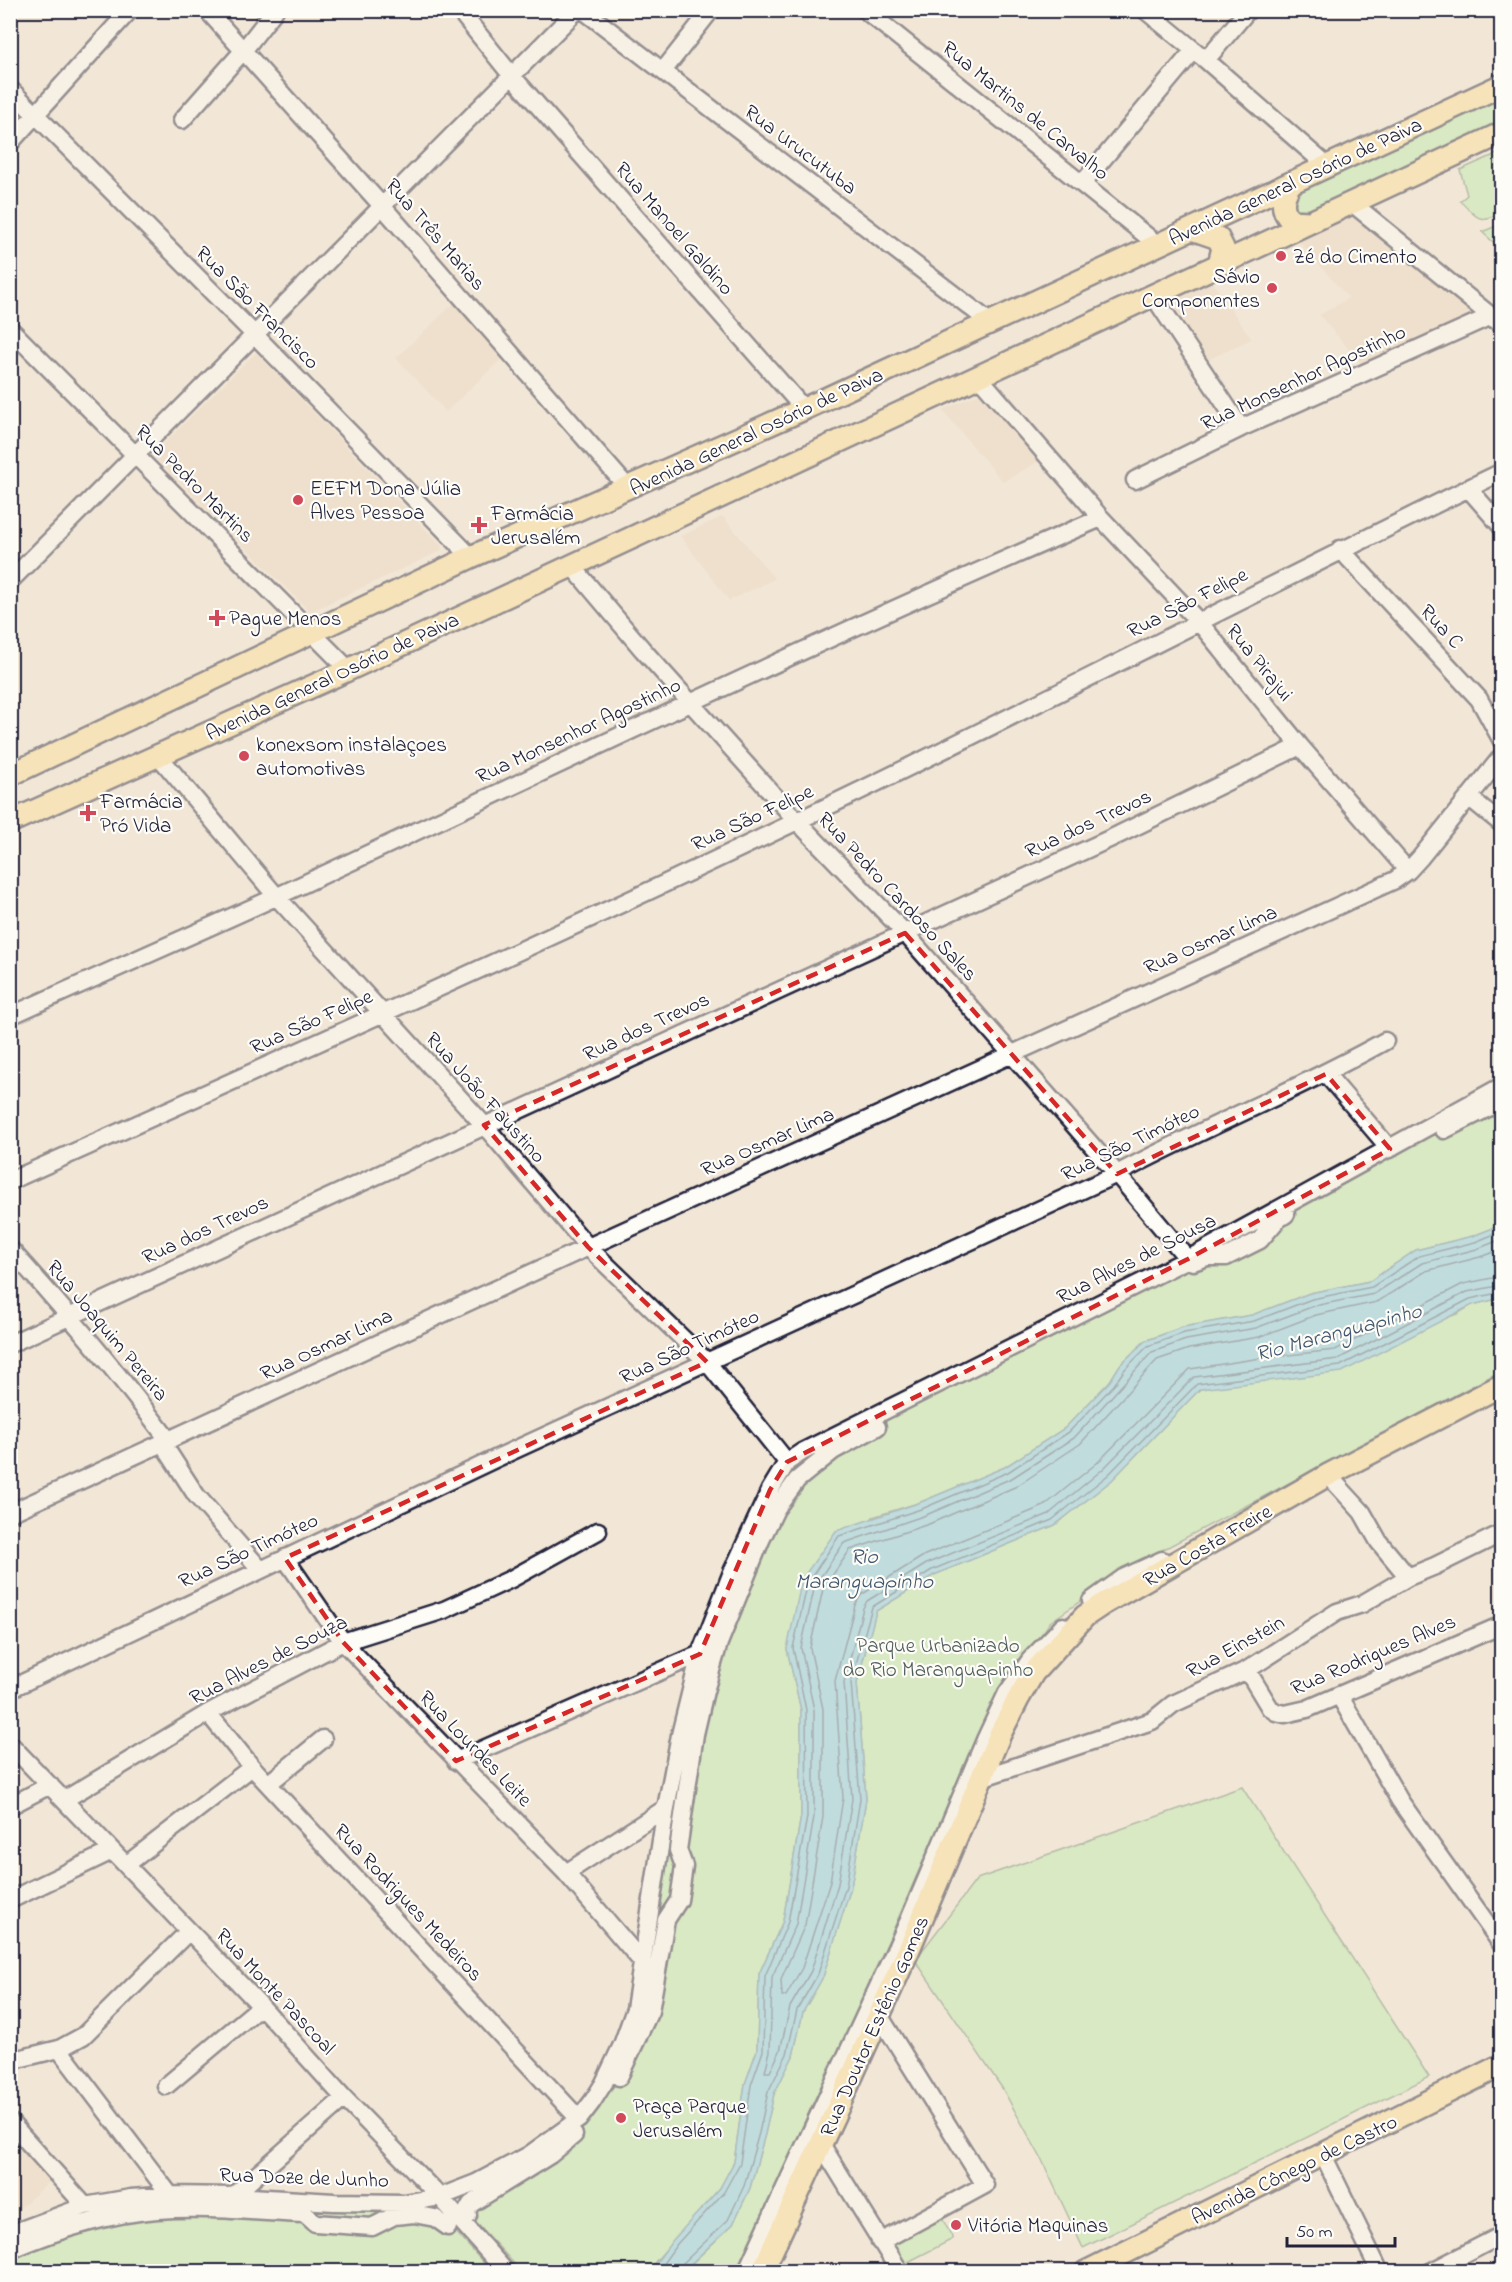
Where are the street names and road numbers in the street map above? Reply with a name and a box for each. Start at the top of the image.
street label: Rua Martins de Carvalho [935,35,1115,189]
street label: Rua Urucutuba [737,98,863,203]
street label: Avenida General Osório de Paiva [1164,111,1427,255]
street label: Rua Manoel Galdino [607,156,740,303]
street label: Rua Três Marias [377,172,492,298]
street label: Rua São Francisco [188,240,325,377]
street label: Rua Monsenhor Agostinho [1196,318,1412,441]
street label: Avenida General Osório de Paiva [625,361,888,505]
street label: Rua Pedro Martins [127,418,260,551]
street label: Rua São Felipe [1122,560,1254,647]
street label: Rua C [1412,598,1469,656]
street label: Avenida General Osório de Paiva [201,606,464,750]
street label: Rua Pirajui [1218,618,1299,709]
street label: Rua Monsenhor Agostinho [471,671,687,794]
street label: Rua São Felipe [687,777,819,860]
street label: Rua dos Trevos [1021,782,1157,867]
street label: Rua Pedro Cardoso Sales [810,806,983,989]
street label: Rua Osmar Lima [1139,898,1282,984]
street label: Rua São Felipe [246,982,379,1063]
street label: Rua dos Trevos [579,985,715,1070]
street label: Rua João Faustino [417,1026,552,1171]
street label: Rua São Timóteo [1057,1097,1205,1190]
street label: Rua Osmar Lima [696,1100,839,1186]
street label: Rua dos Trevos [138,1188,274,1273]
street label: Rua Alves de Sousa [1052,1207,1222,1313]
street label: Rua Joaquim Pereira [38,1254,175,1409]
street label: Rua Osmar Lima [256,1302,398,1390]
street label: Rua São Timóteo [615,1302,765,1393]
street label: Rua Costa Freire [1138,1497,1279,1596]
street label: Rua São Timóteo [174,1506,324,1597]
street label: Rua Rodrigues Alves [1287,1607,1462,1706]
street label: Rua Alves de Souza [185,1608,353,1714]
street label: Rua Einstein [1181,1608,1291,1687]
street label: Rua Lourdes Leite [411,1684,539,1815]
street label: Rua Rodrigues Medeiros [325,1818,489,1991]
street label: Rua Doutor Estênio Gomes [814,1912,938,2142]
street label: Rua Monte Pascoal [208,1922,341,2063]
street label: Avenida Cônego de Castro [1187,2108,1404,2236]
street label: Rua Doze de Junho [219,2161,389,2197]

